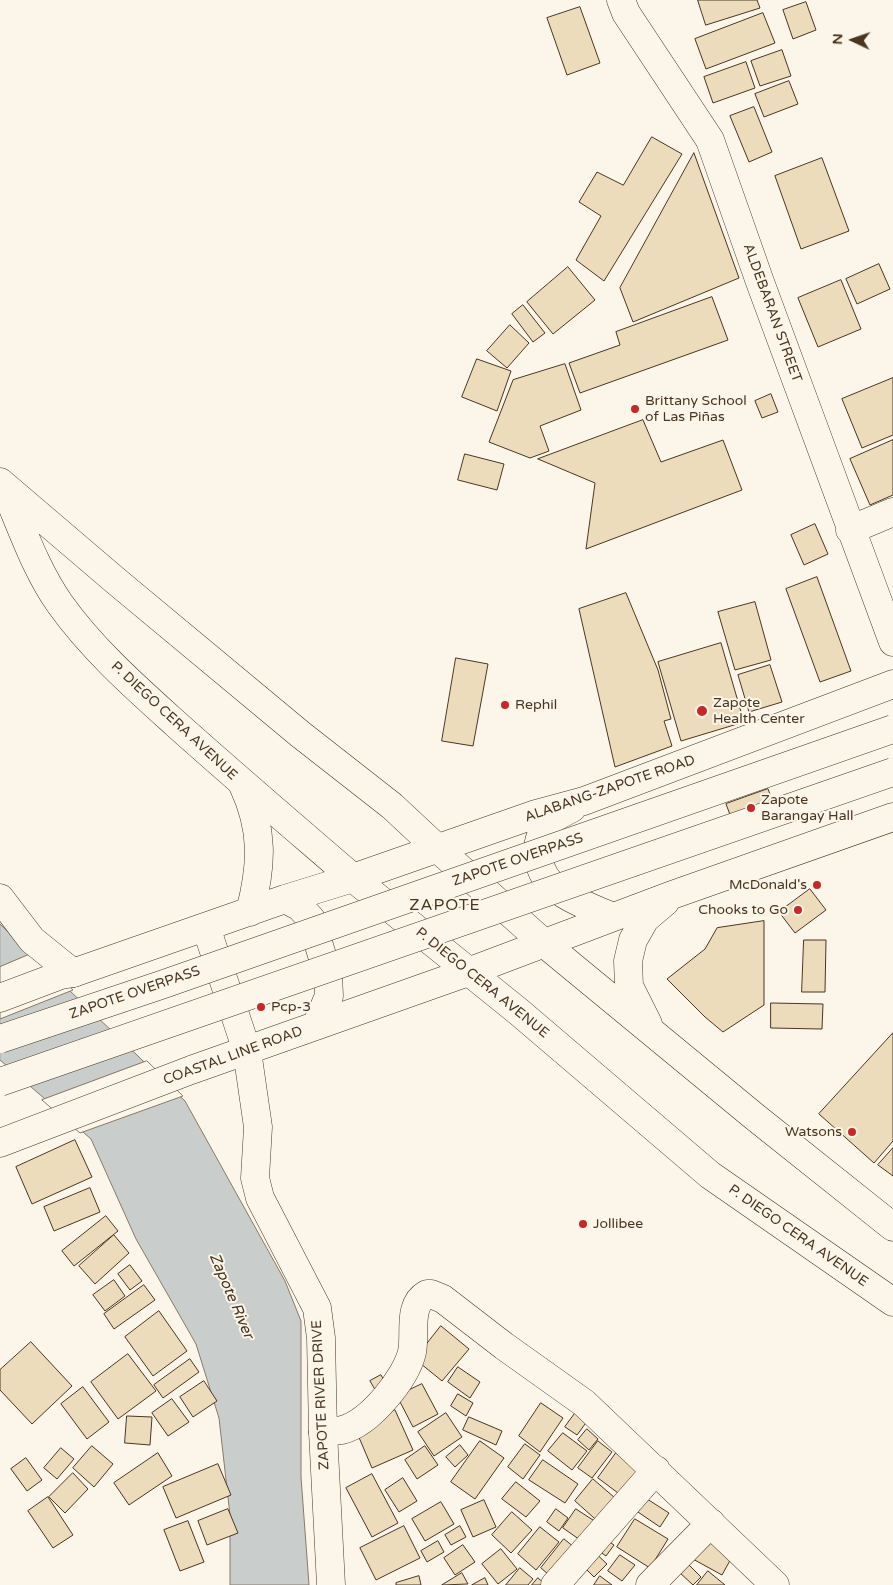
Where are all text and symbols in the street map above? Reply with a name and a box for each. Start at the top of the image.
north arrow [828,15,878,65]
text: N [829,33,846,45]
street label: ALDEBARAN STREET [739,241,805,385]
place label: Brittany School of Las Piñas [645,393,747,426]
marker: Brittany School of Las Piñas [629,403,641,415]
street label: P. DIEGO CERA AVENUE [107,658,241,784]
place label: Zapote Health Center [713,695,804,728]
place label: Rephil [515,697,557,713]
marker: Rephil [499,699,511,711]
marker: Zapote Health Center [695,704,709,718]
street label: ALABANG-ZAPOTE ROAD [522,752,698,826]
place label: Zapote Barangay Hall [761,792,853,824]
marker: Zapote Barangay Hall [745,802,757,814]
street label: ZAPOTE OVERPASS [450,830,586,890]
place label: McDonald's [729,877,807,893]
marker: McDonald's [811,879,823,891]
district label: ZAPOTE [409,896,481,916]
place label: Chooks to Go [698,902,788,918]
marker: Chooks to Go [792,904,804,916]
street label: P. DIEGO CERA AVENUE [412,924,552,1042]
street label: ZAPOTE OVERPASS [67,963,203,1023]
place label: Pcp-3 [271,999,311,1015]
marker: Pcp-3 [255,1001,267,1013]
street label: COASTAL LINE ROAD [161,1023,305,1089]
place label: Watsons [785,1124,842,1140]
marker: Watsons [846,1126,858,1138]
street label: P. DIEGO CERA AVENUE [725,1181,871,1291]
place label: Jollibee [593,1216,643,1232]
marker: Jollibee [577,1218,589,1230]
water label: Zapote River [205,1251,257,1341]
street label: ZAPOTE RIVER DRIVE [309,1320,333,1470]

